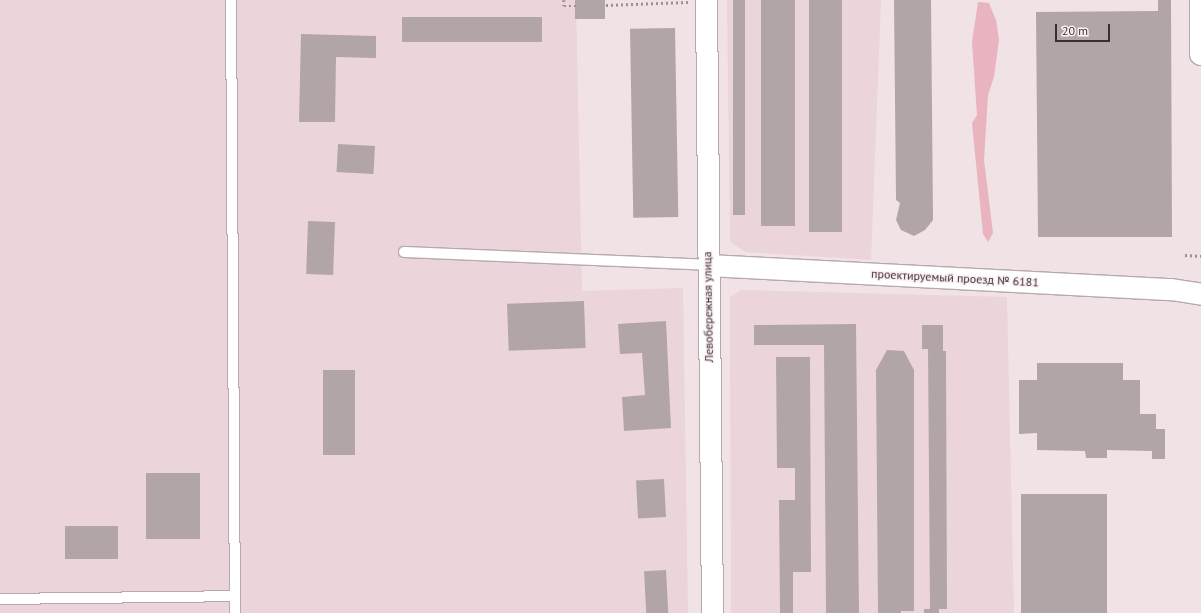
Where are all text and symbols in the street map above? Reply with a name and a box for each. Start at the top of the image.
scale bar [1057,16,1112,42]
text: 20 m [1062,23,1088,38]
street label: Левобережная улица [700,251,716,363]
street label: проектируемый проезд № 6181 [871,266,1039,290]

